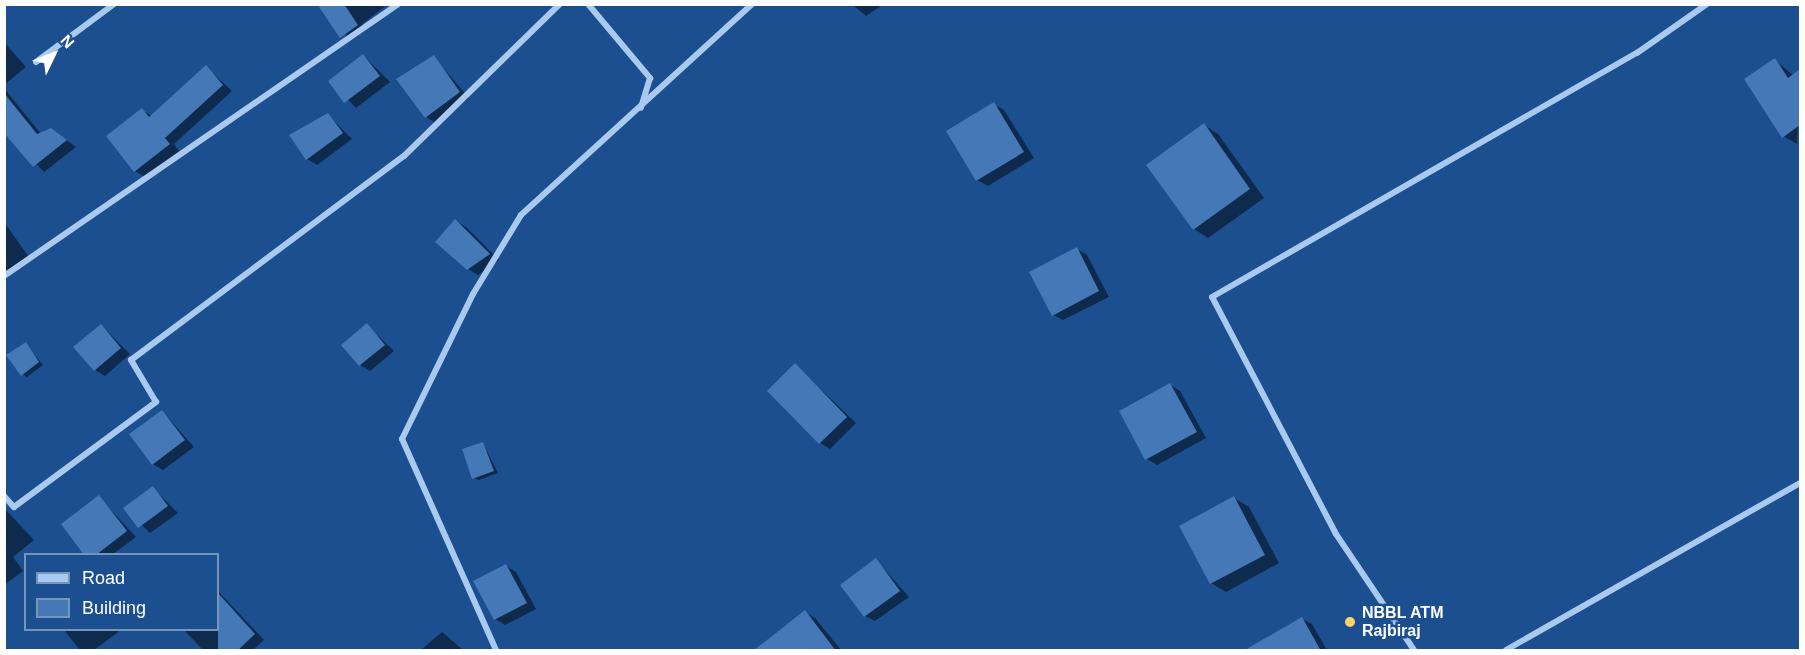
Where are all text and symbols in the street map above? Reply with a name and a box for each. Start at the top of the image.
north arrow [24,24,84,84]
text: N [57,31,78,51]
legend [24,553,219,631]
text: Road [82,568,125,588]
text: Building [82,598,146,618]
place label: NBBL ATM Rajbiraj [1362,603,1444,641]
marker: NBBL ATM Rajbiraj [1343,615,1357,629]

